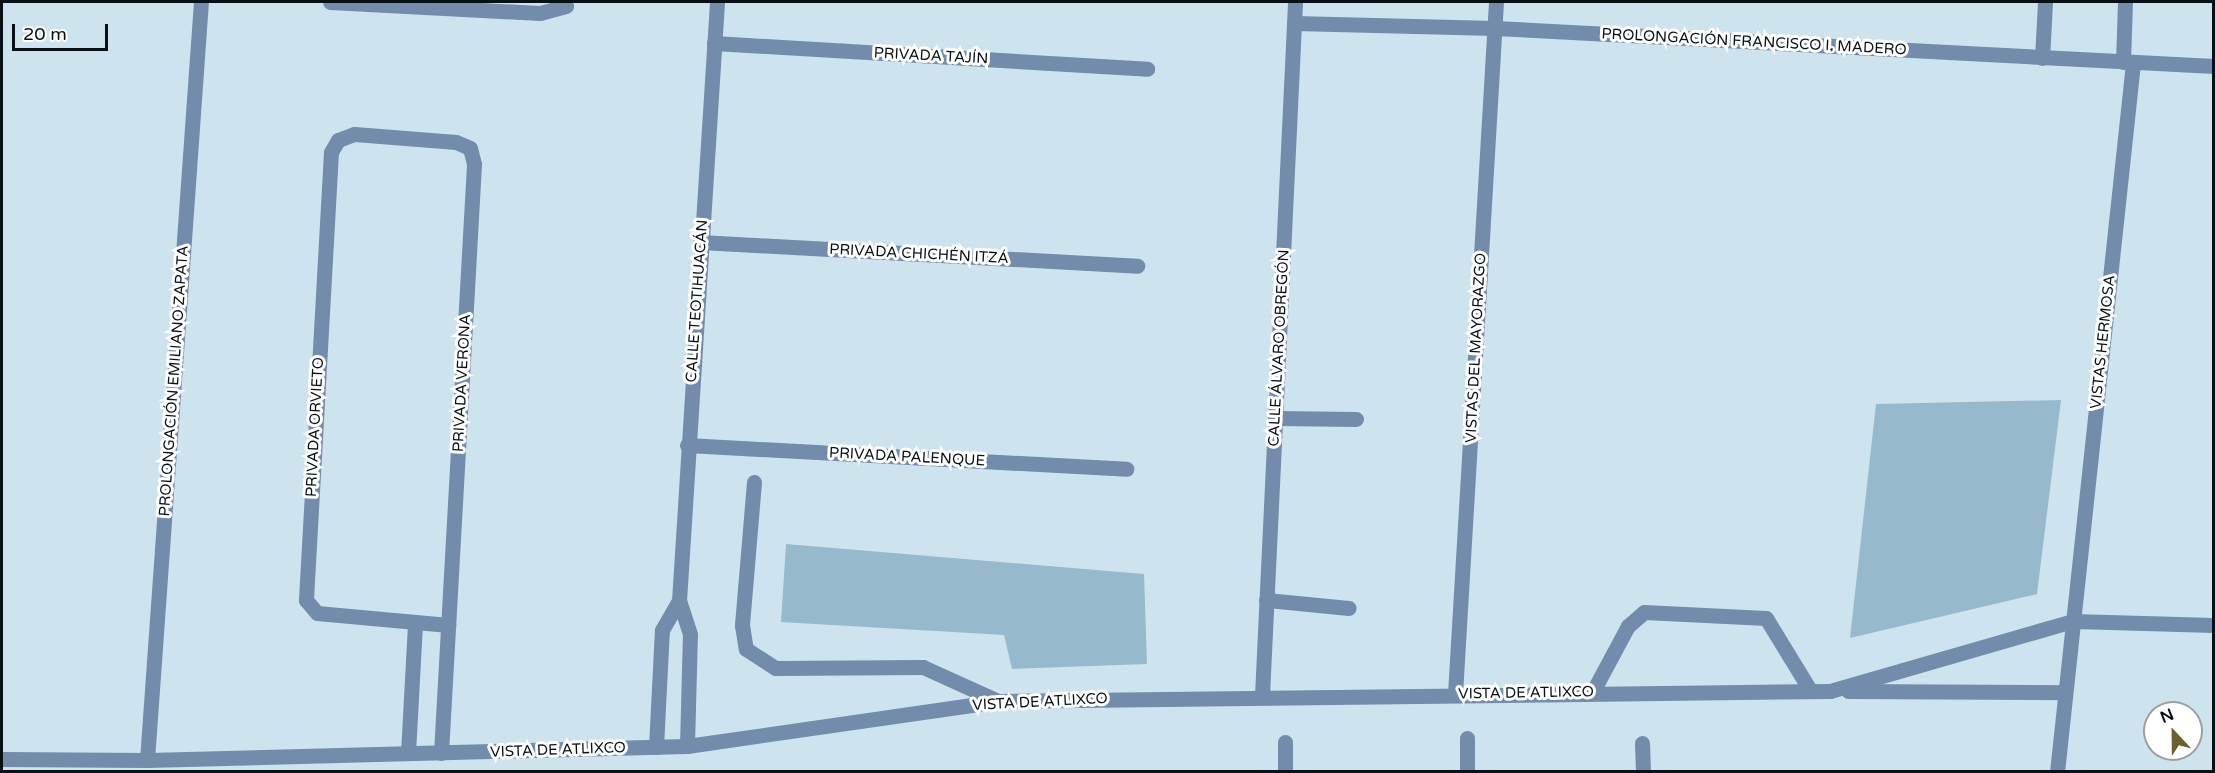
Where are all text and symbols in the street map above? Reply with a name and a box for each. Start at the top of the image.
scale bar [15,12,111,50]
text: 20 m [23,23,67,45]
street label: PROLONGACIÓN FRANCISCO I. MADERO [1601,25,1907,59]
street label: PRIVADA TAJÍN [873,44,989,68]
street label: CALLE TEOTIHUACÁN [682,219,712,383]
street label: PRIVADA CHICHÉN ITZÁ [829,240,1009,268]
street label: PROLONGACIÓN EMILIANO ZAPATA [156,245,192,517]
street label: CALLE ÁLVARO OBREGÓN [1265,249,1293,447]
street label: VISTAS DEL MAYORAZGO [1462,252,1490,444]
street label: VISTAS HERMOSA [2087,274,2119,410]
street label: PRIVADA VERONA [449,314,475,452]
street label: PRIVADA ORVIETO [302,357,328,497]
street label: PRIVADA PALENQUE [829,444,985,470]
street label: VISTA DE ATLIXCO [1458,683,1594,703]
street label: VISTA DE ATLIXCO [972,689,1108,715]
north arrow [2143,701,2203,761]
text: N [2157,704,2177,728]
street label: VISTA DE ATLIXCO [490,739,626,761]

